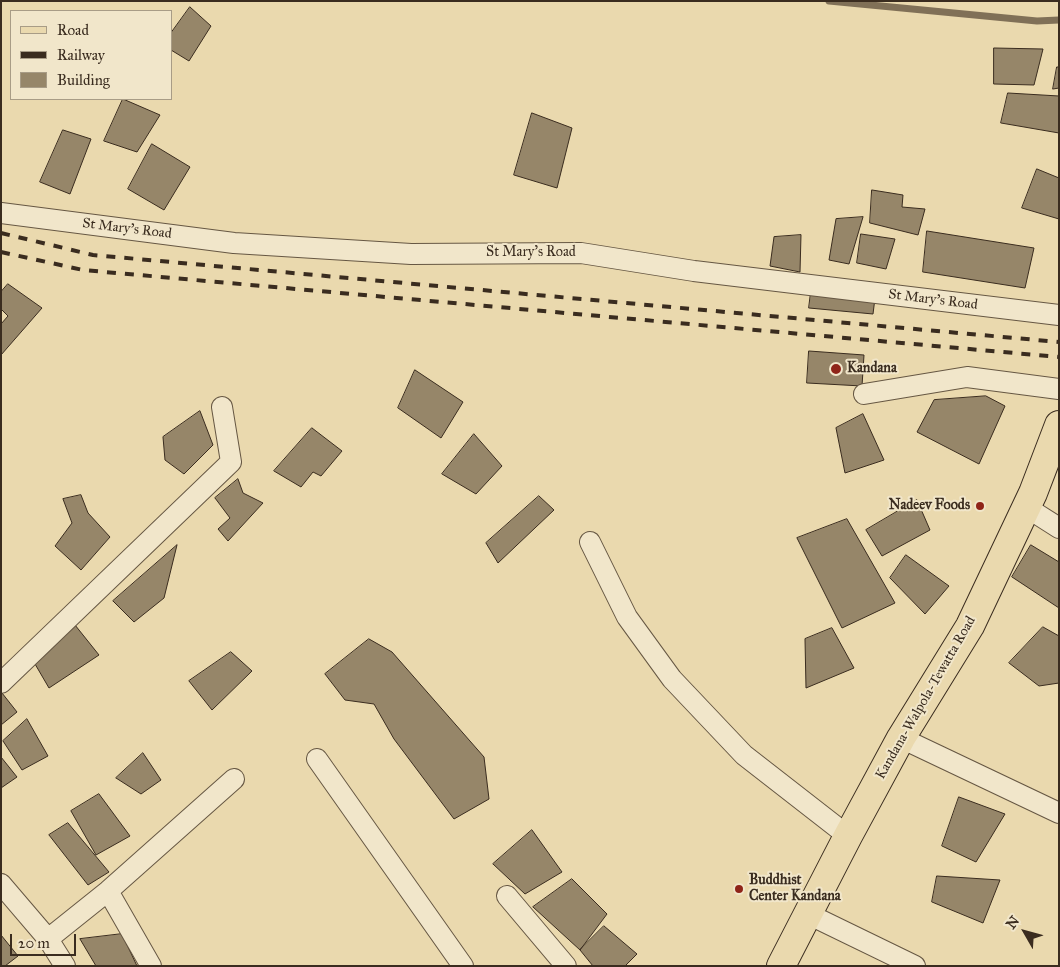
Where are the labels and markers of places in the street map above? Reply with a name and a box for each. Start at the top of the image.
place label: Kandana [847,361,897,377]
marker: Kandana [829,362,843,376]
place label: Nadeev Foods [889,498,970,514]
marker: Nadeev Foods [974,500,986,512]
place label: Buddhist Center Kandana [749,873,841,906]
marker: Buddhist Center Kandana [733,883,745,895]

